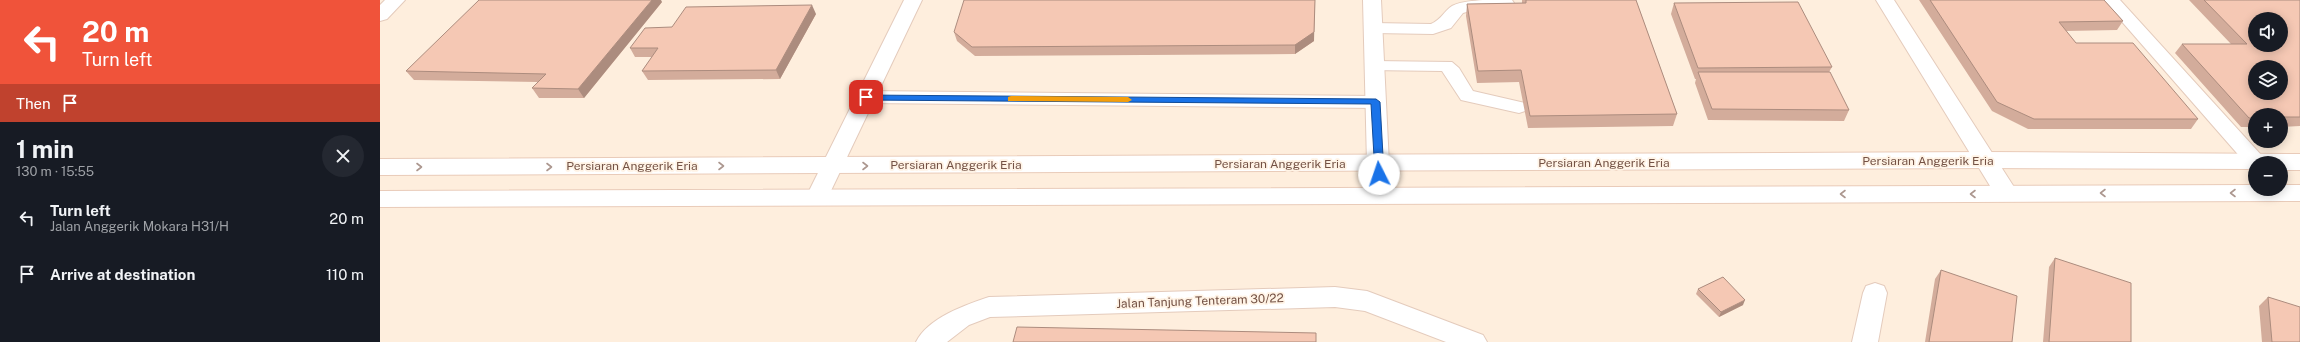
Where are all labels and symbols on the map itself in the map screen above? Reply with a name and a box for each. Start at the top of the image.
pin [849,80,883,114]
position arrow [1358,153,1400,195]
street label: Persiaran Anggerik Eria [1862,154,1994,168]
street label: Persiaran Anggerik Eria [1538,156,1670,170]
street label: Persiaran Anggerik Eria [1214,157,1346,171]
street label: Persiaran Anggerik Eria [890,158,1022,172]
street label: Persiaran Anggerik Eria [566,159,698,173]
one-way arrow [718,162,724,170]
one-way arrow [862,162,868,170]
one-way arrow [416,163,422,171]
one-way arrow [546,163,552,171]
one-way arrow [2100,189,2106,197]
one-way arrow [2230,189,2236,197]
one-way arrow [1840,190,1846,198]
one-way arrow [1970,190,1976,198]
street label: Jalan Tanjung Tenteram 30/22 [1116,291,1284,311]

